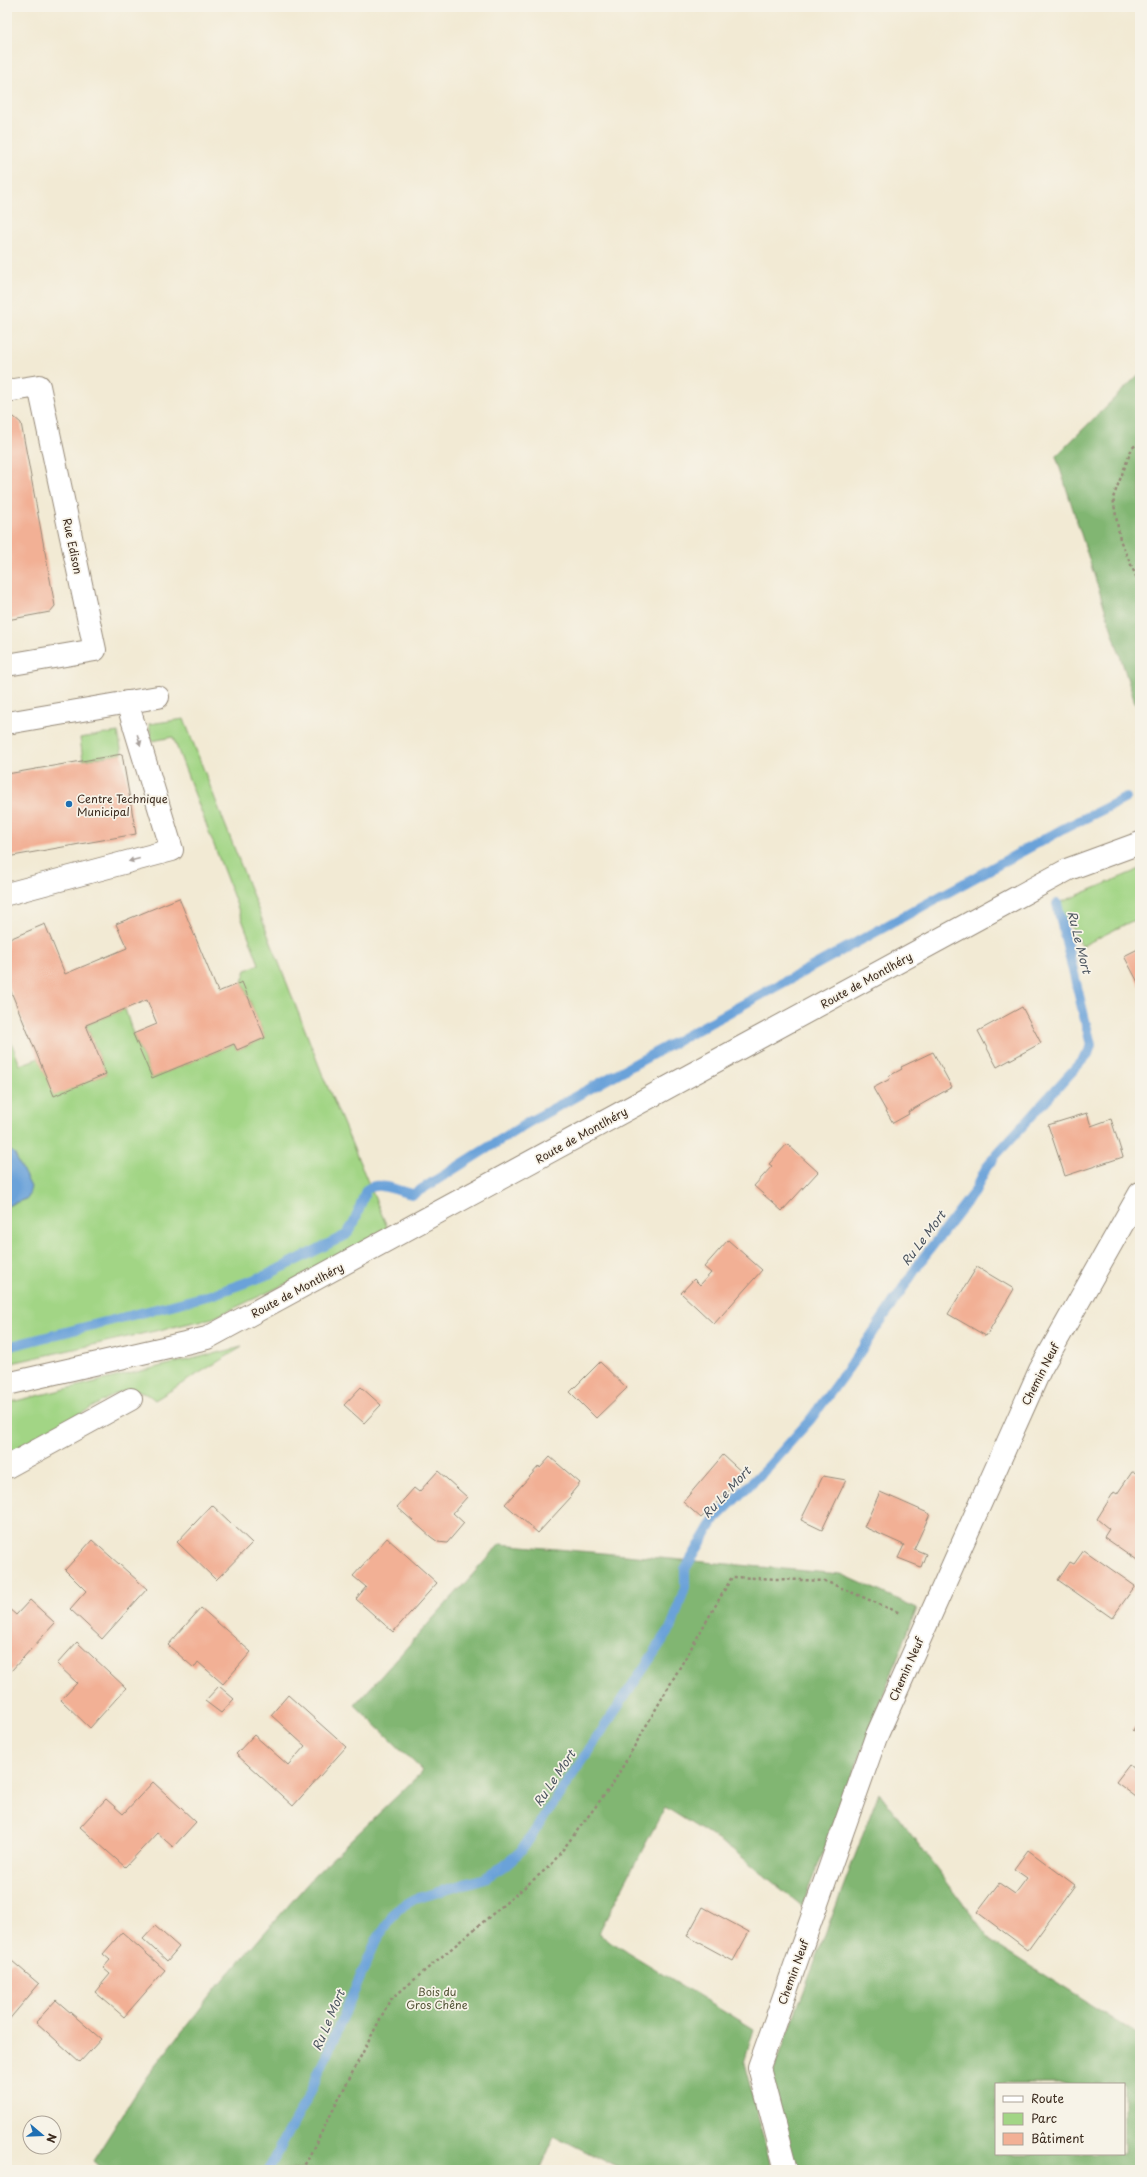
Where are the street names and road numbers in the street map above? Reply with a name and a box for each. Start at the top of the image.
street label: Rue Edison [59,517,87,575]
street label: Route de Montlhéry [817,948,915,1012]
street label: Route de Montlhéry [532,1103,630,1167]
street label: Route de Montlhéry [248,1258,346,1322]
street label: Chemin Neuf [1017,1338,1064,1408]
street label: Chemin Neuf [884,1633,928,1704]
street label: Chemin Neuf [773,1936,813,2007]

